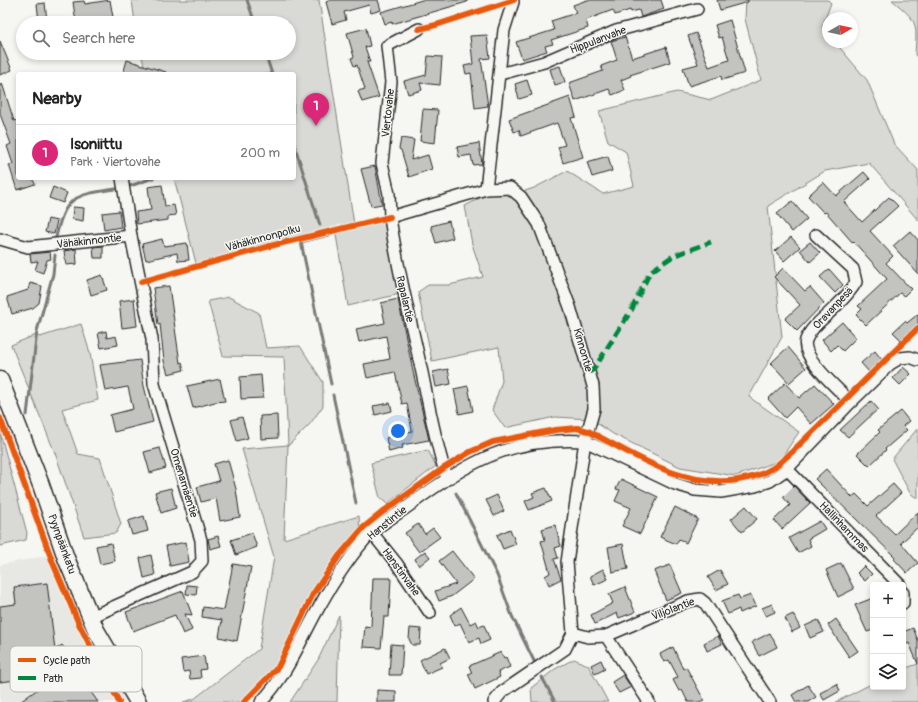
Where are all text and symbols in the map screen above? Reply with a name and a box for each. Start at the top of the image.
north arrow [822,12,858,48]
search box [16,16,296,60]
street label: Hippulanvahe [568,23,628,57]
icon: search [30,27,52,49]
text: Search here [62,29,135,48]
street label: Viertovahe [379,87,397,138]
text: Nearby [32,88,81,109]
pin: 1 [303,93,329,126]
text: Isoniittu [70,135,122,154]
text: 1 [42,145,48,161]
text: 200 m [241,145,280,161]
text: Park · Viertovahe [70,154,160,170]
street label: Vähäkinnonpolku [224,222,302,254]
street label: Vähäkinnontie [56,231,123,251]
street label: Rapalantie [393,275,417,324]
street label: Oravanpesä [810,284,856,332]
street label: Kinnontie [571,327,596,374]
your location [388,421,408,441]
street label: Omenamäentie [167,447,201,520]
street label: Hallinhammas [817,499,871,555]
street label: Hanstintie [365,503,410,543]
street label: Pyynpäänkatu [45,512,79,576]
street label: Hanstinvahe [379,546,423,599]
map controls [870,582,906,690]
button: + [870,582,906,618]
street label: Viljolantie [650,595,697,623]
button: − [870,618,906,654]
legend [10,646,142,692]
text: Cycle path [43,654,90,667]
button: layers [870,654,906,690]
text: Path [43,672,63,685]

